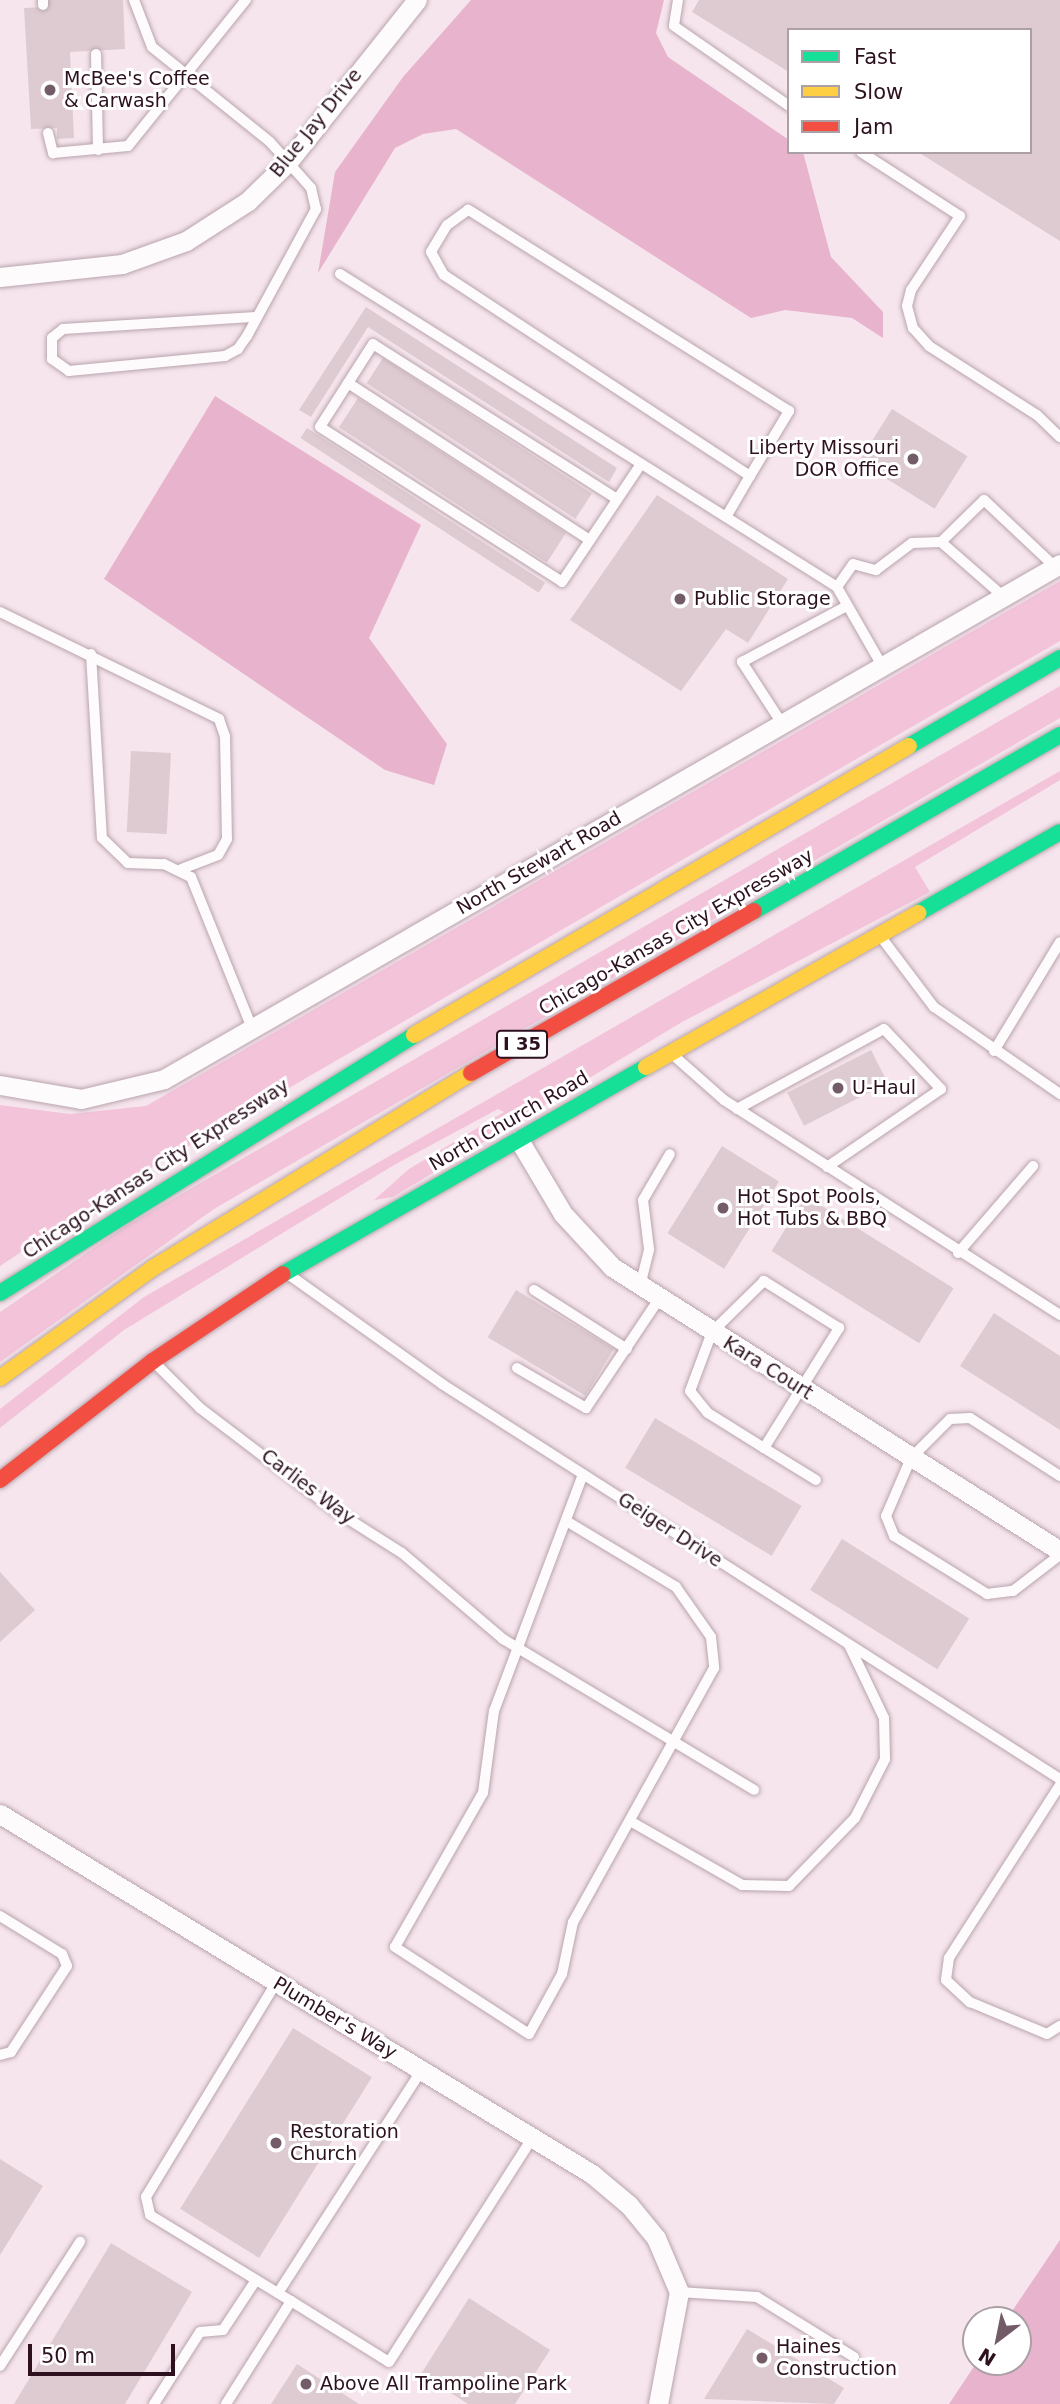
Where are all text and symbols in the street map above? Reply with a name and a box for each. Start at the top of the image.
legend [787,28,1032,154]
text: Fast [854,45,896,69]
street label: Blue Jay Drive [265,64,367,182]
place label: McBee's Coffee & Carwash [64,68,210,112]
text: Slow [854,80,903,104]
marker: McBee's Coffee & Carwash [42,82,58,98]
text: Jam [854,115,894,139]
place label: Liberty Missouri DOR Office [749,437,899,481]
marker: Liberty Missouri DOR Office [905,451,921,467]
place label: Public Storage [694,588,831,610]
marker: Public Storage [672,591,688,607]
street label: North Stewart Road [453,806,625,920]
street label: Chicago-Kansas City Expressway [535,844,817,1020]
road number: I 35 [496,1030,548,1058]
street label: North Church Road [425,1066,593,1176]
street label: Chicago-Kansas City Expressway [19,1074,293,1264]
place label: U-Haul [852,1077,916,1099]
marker: U-Haul [830,1080,846,1096]
place label: Hot Spot Pools, Hot Tubs & BBQ [737,1186,887,1230]
marker: Hot Spot Pools, Hot Tubs & BBQ [715,1200,731,1216]
street label: Kara Court [719,1331,817,1405]
street label: Carlies Way [257,1444,359,1530]
street label: Geiger Drive [613,1488,727,1572]
street label: Plumber's Way [269,1972,401,2064]
place label: Restoration Church [290,2121,399,2165]
marker: Restoration Church [268,2135,284,2151]
north arrow [962,2306,1032,2376]
scale bar [32,2330,178,2374]
place label: Haines Construction [776,2336,897,2380]
text: 50 m [41,2344,95,2368]
text: N [974,2344,1000,2371]
marker: Haines Construction [754,2350,770,2366]
place label: Above All Trampoline Park [320,2373,567,2395]
marker: Above All Trampoline Park [298,2376,314,2392]

